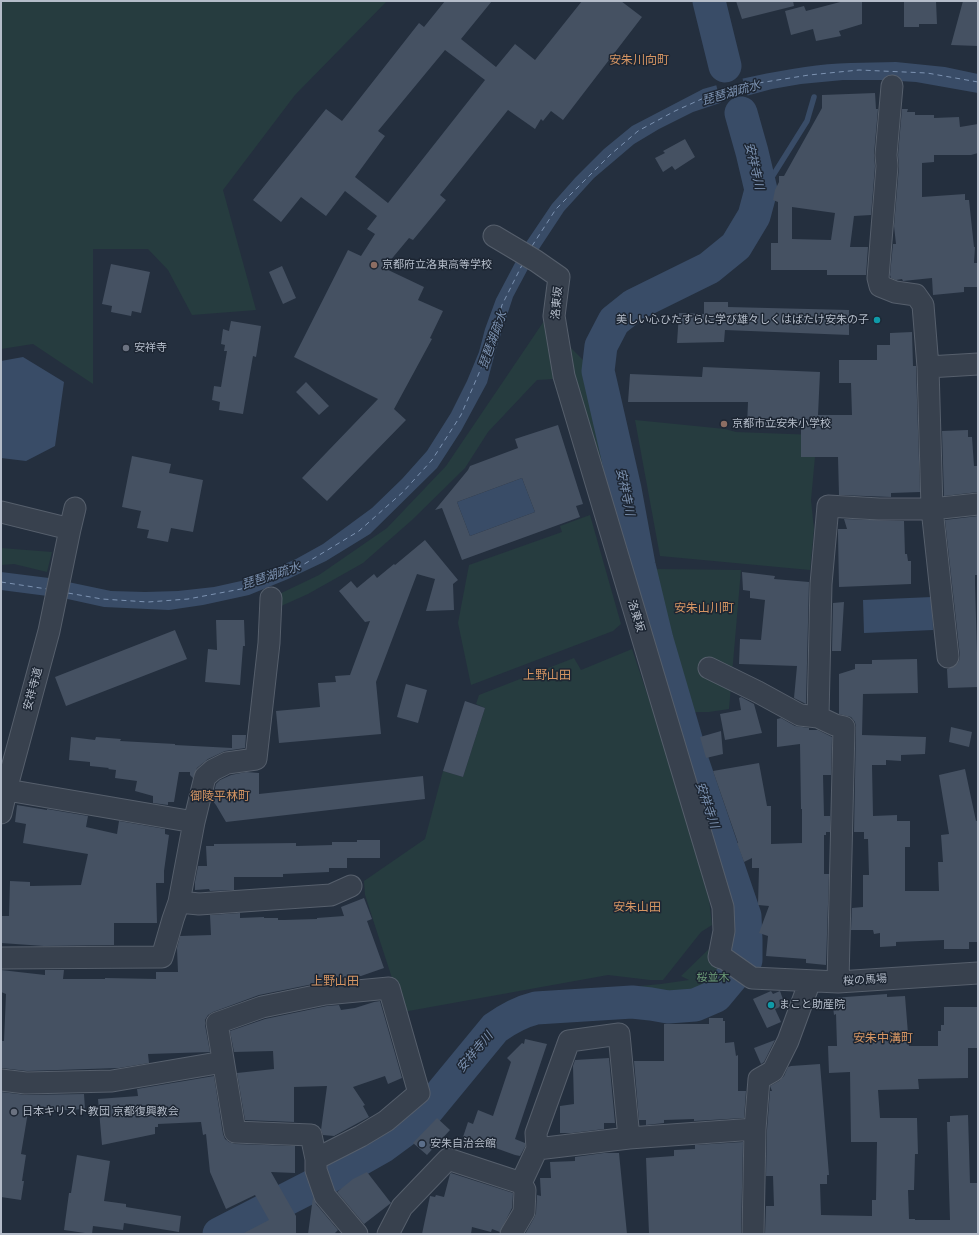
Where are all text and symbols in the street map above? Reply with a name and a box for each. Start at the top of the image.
district label: 安朱川向町 [609,53,669,67]
water label: 琵琶湖疏水 [700,78,762,108]
water label: 安祥寺川 [742,141,766,191]
place label: 京都府立洛東高等学校 [382,258,492,272]
marker: 京都府立洛東高等学校 [369,260,379,270]
street label: 洛東坂 [549,286,565,320]
water label: 琵琶湖疏水 [476,309,510,371]
place label: 美しい心ひたすらに学び雄々しくはばたけ安朱の子 [616,313,869,327]
marker: 美しい心ひたすらに学び雄々しくはばたけ安朱の子 [872,315,882,325]
place label: 安祥寺 [134,341,167,355]
marker: 安祥寺 [121,343,131,353]
place label: 京都市立安朱小学校 [732,417,831,431]
marker: 京都市立安朱小学校 [719,419,729,429]
water label: 安祥寺川 [613,467,637,517]
water label: 琵琶湖疏水 [240,560,302,592]
street label: 洛東坂 [625,598,647,634]
district label: 安朱山川町 [674,601,734,615]
street label: 安祥寺道 [21,666,45,712]
district label: 上野山田 [523,668,571,682]
water label: 安祥寺川 [692,780,722,830]
district label: 御陵平林町 [190,789,250,803]
district label: 安朱山田 [613,900,661,914]
park label: 桜並木 [697,971,729,985]
street label: 桜の馬場 [843,972,887,988]
district label: 上野山田 [311,974,359,988]
place label: まこと助産院 [779,998,845,1012]
marker: まこと助産院 [766,1000,776,1010]
water label: 安祥寺川 [454,1029,496,1075]
district label: 安朱中溝町 [853,1031,913,1045]
place label: 日本キリスト教団 京都復興教会 [22,1105,179,1119]
marker: 日本キリスト教団 京都復興教会 [9,1107,19,1117]
place label: 安朱自治会館 [430,1137,496,1151]
marker: 安朱自治会館 [417,1139,427,1149]

